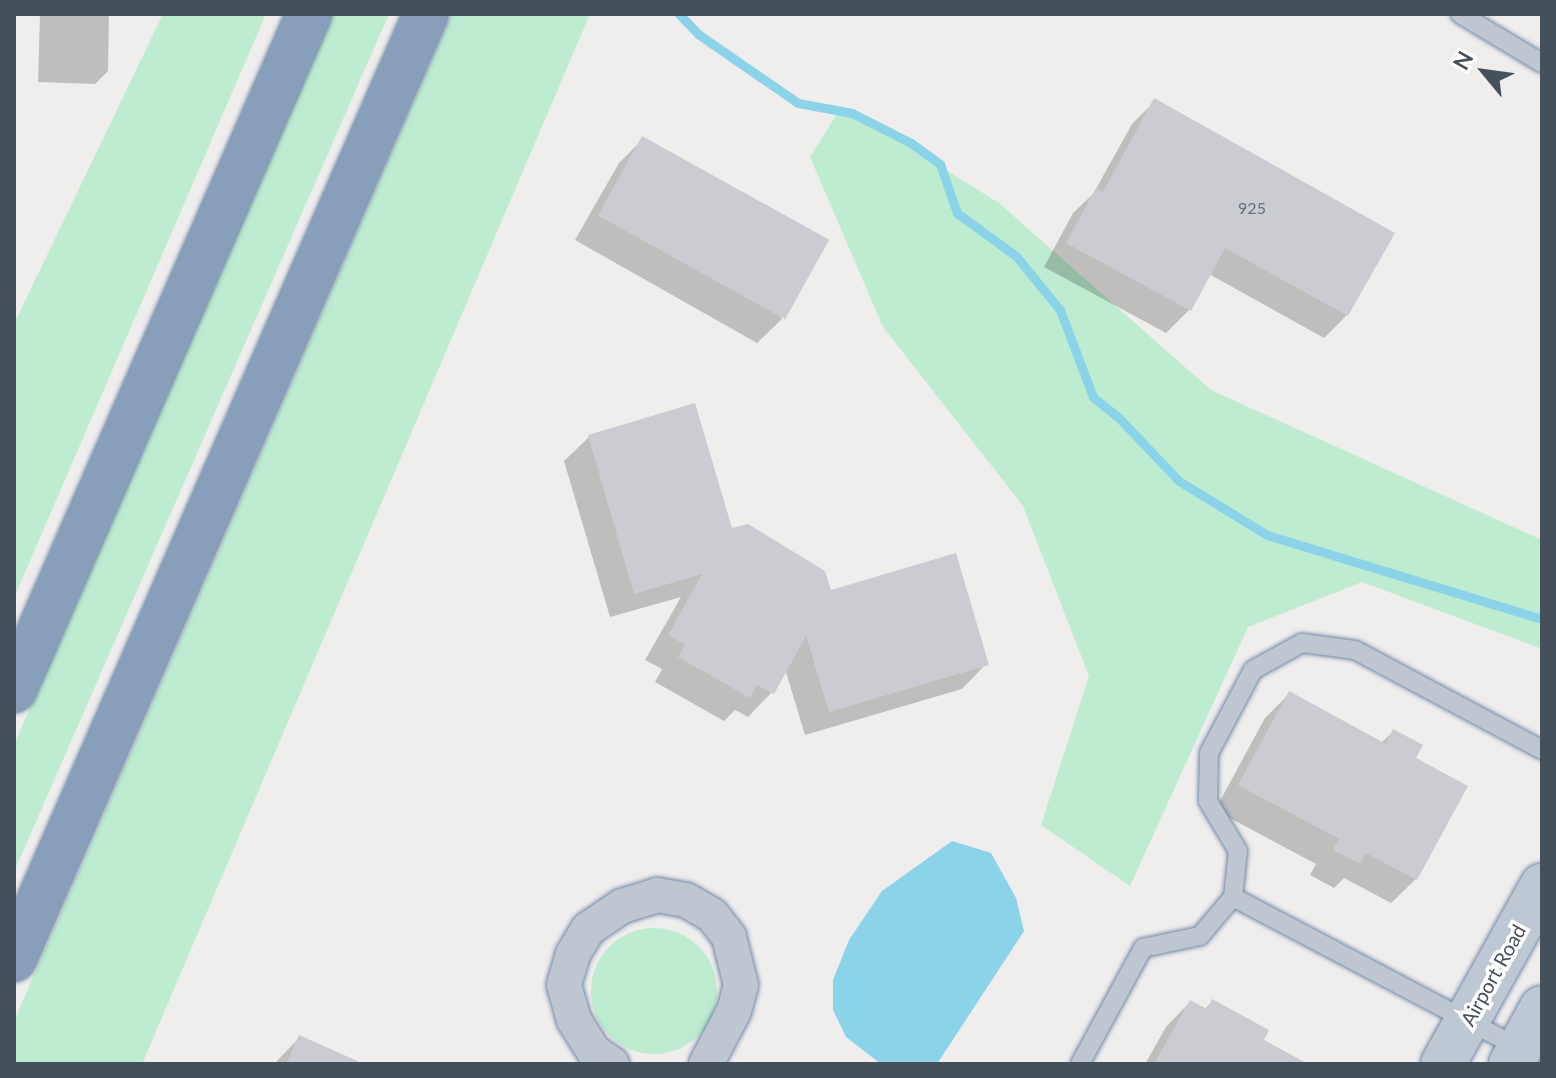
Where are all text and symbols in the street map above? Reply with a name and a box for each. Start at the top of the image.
north arrow [1444,32,1524,112]
text: N [1447,46,1478,74]
house number: 925 [1238,198,1266,218]
street label: Airport Road [1455,920,1531,1030]

